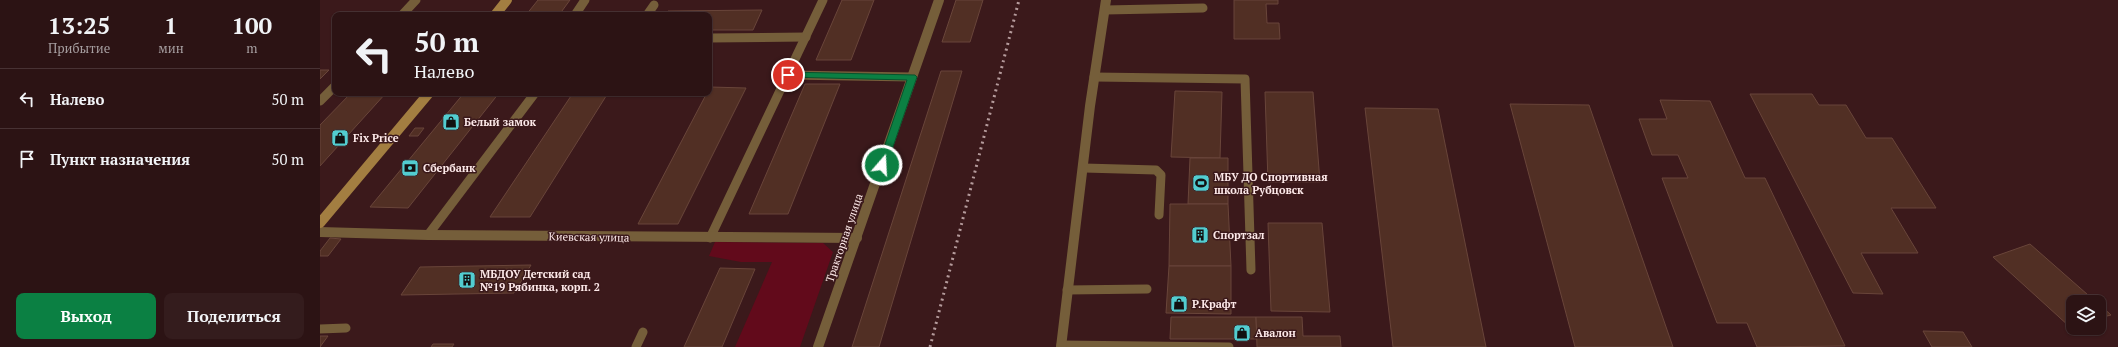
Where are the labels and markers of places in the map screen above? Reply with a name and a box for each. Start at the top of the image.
pin [771,58,805,92]
shop icon: Белый замок [441,112,461,132]
place label: Белый замок [464,115,537,129]
shop icon: Fix Price [330,128,350,148]
place label: Fix Price [353,131,399,145]
bank icon: Сбербанк [400,158,420,178]
place label: Сбербанк [423,161,476,175]
place label: МБУ ДО Спортивная школа Рубцовск [1214,170,1328,197]
sports icon: МБУ ДО Спортивная школа Рубцовск [1191,173,1211,193]
building icon: Спортзал [1190,225,1210,245]
place label: Спортзал [1213,228,1265,242]
place label: МБДОУ Детский сад №19 Рябинка, корп. 2 [480,267,600,294]
building icon: МБДОУ Детский сад №19 Рябинка, корп. 2 [457,270,477,290]
shop icon: Р.Крафт [1169,294,1189,314]
place label: Р.Крафт [1192,297,1236,311]
shop icon: Авалон [1232,323,1252,343]
place label: Авалон [1255,326,1296,340]

